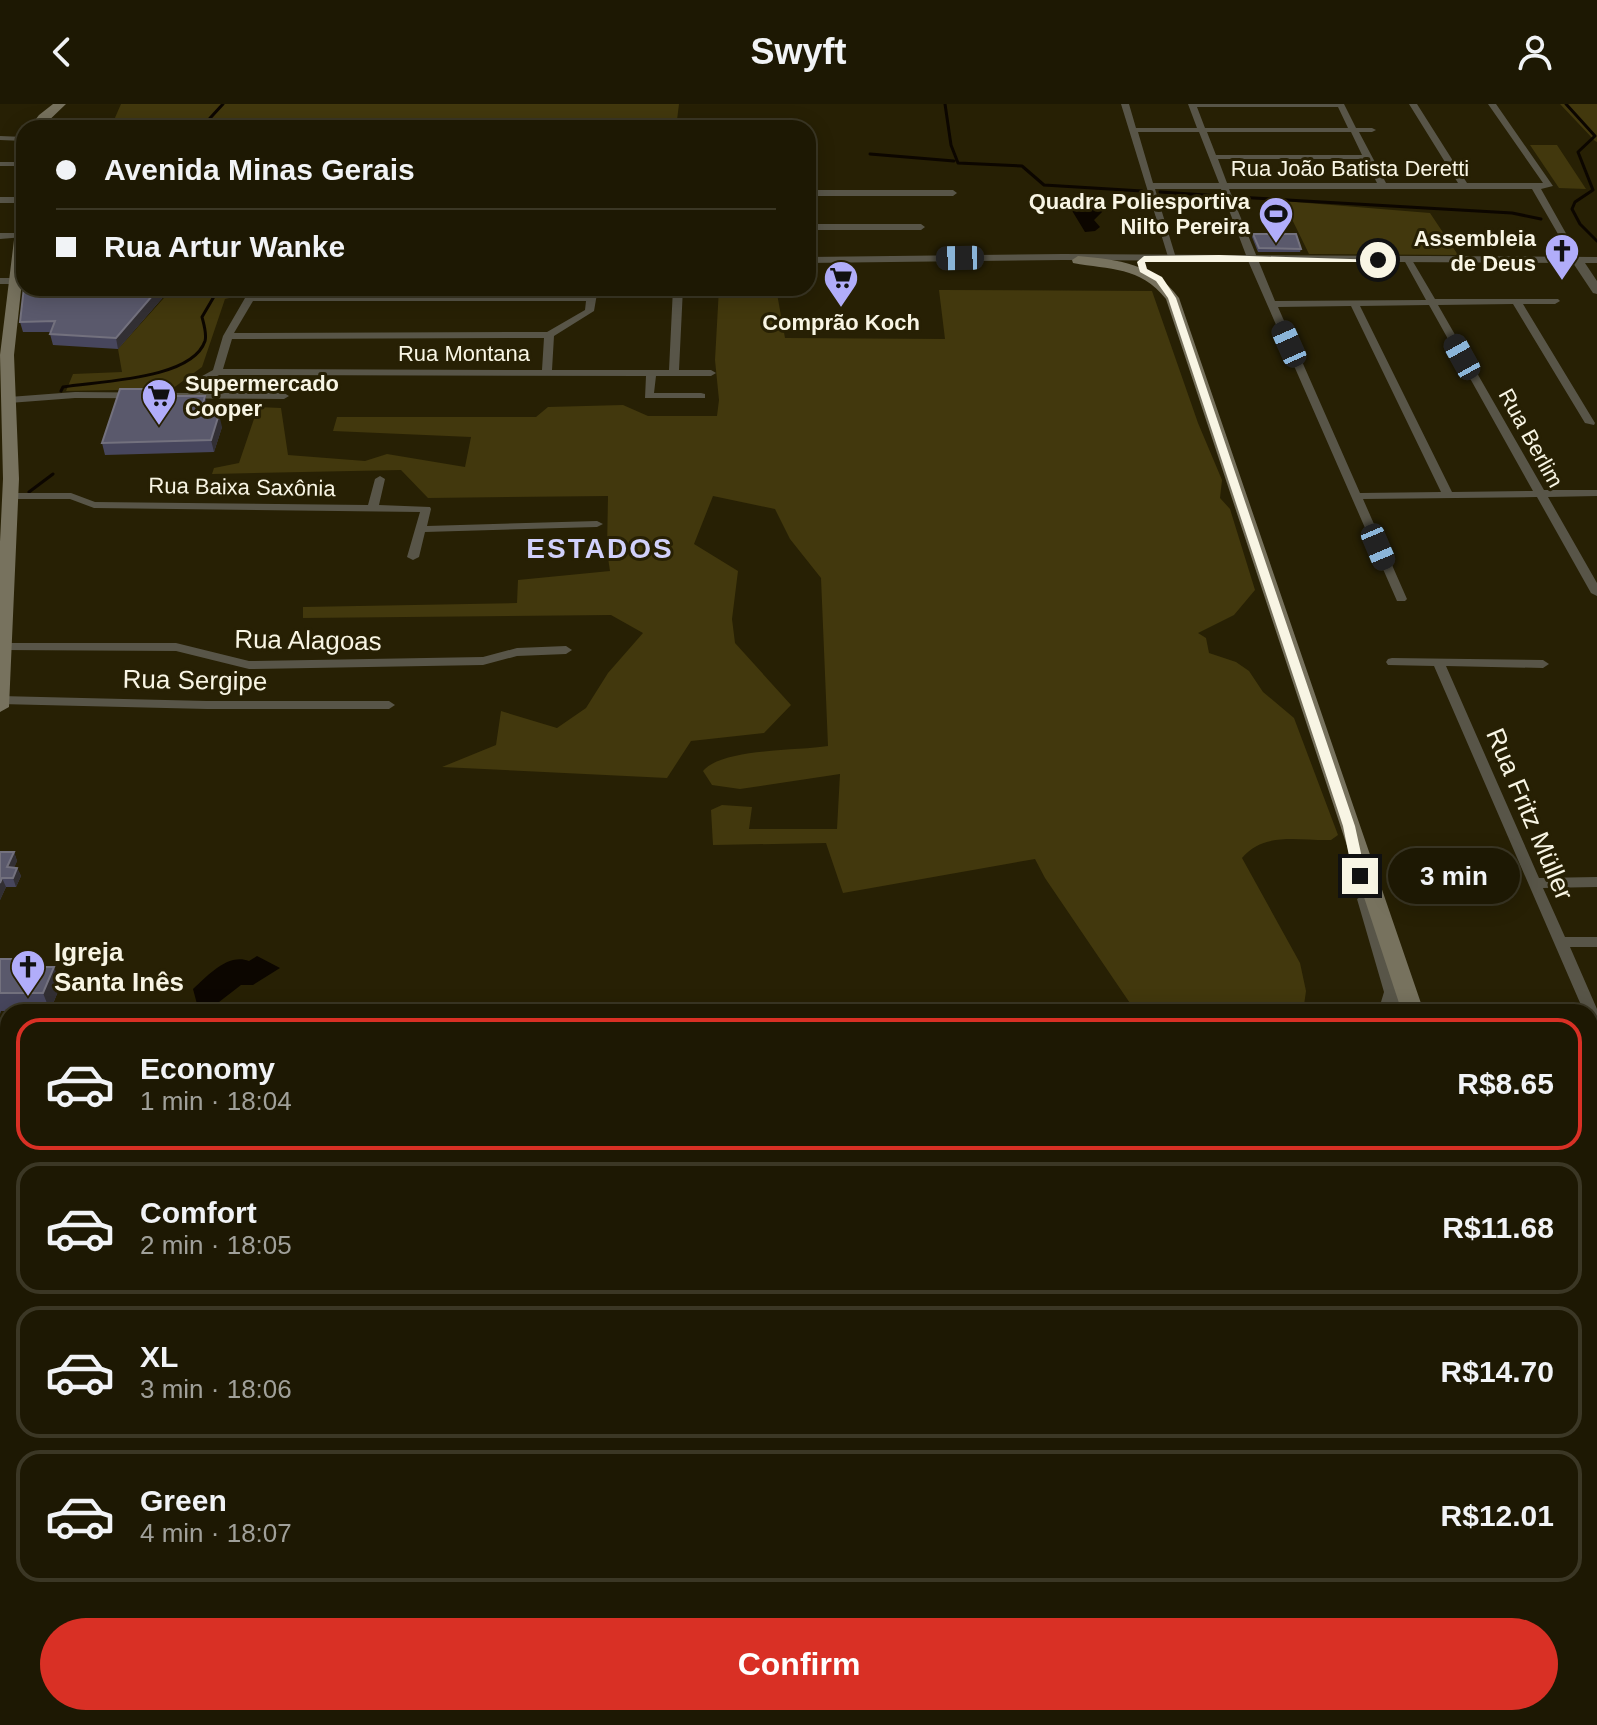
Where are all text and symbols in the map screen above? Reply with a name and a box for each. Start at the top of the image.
icon: back [40,30,84,74]
icon: person [1513,30,1557,74]
text: Swyft [750,31,847,72]
text: Avenida Minas Gerais [104,153,415,186]
street label: Rua João Batista Deretti [1231,156,1469,181]
place label: Quadra Poliesportiva Nilto Pereira [1029,189,1251,239]
sports icon: Quadra Poliesportiva Nilto Pereira [1257,195,1295,245]
place label: Assembleia de Deus [1414,226,1537,276]
text: Rua Artur Wanke [104,230,345,263]
church icon: Assembleia de Deus [1543,232,1581,282]
route start [1360,242,1396,278]
car [936,246,984,270]
supermarket icon: Comprão Koch [822,259,860,309]
place label: Comprão Koch [762,310,920,335]
car [1268,317,1310,371]
car [1440,330,1484,384]
street label: Rua Montana [398,341,531,366]
place label: Supermercado Cooper [185,371,339,421]
supermarket icon: Supermercado Cooper [140,377,178,427]
street label: Rua Berlim [1494,384,1568,492]
street label: Rua Baixa Saxônia [148,473,337,501]
car [1358,520,1398,574]
district label: ESTADOS [526,533,674,564]
street label: Rua Alagoas [234,624,382,656]
street label: Rua Sergipe [122,664,268,696]
street label: Rua Fritz Müller [1480,724,1580,905]
callout: 3 min [1388,848,1520,904]
route end [1342,858,1378,894]
text: 3 min [1420,861,1488,891]
place label: Igreja Santa Inês [54,937,184,997]
church icon: Igreja Santa Inês [9,948,47,998]
icon: car [44,1048,116,1120]
text: Economy [140,1052,275,1085]
text: R$8.65 [1457,1067,1554,1100]
text: 1 min · 18:04 [140,1086,292,1116]
icon: car [44,1192,116,1264]
text: Comfort [140,1196,257,1229]
text: R$11.68 [1442,1211,1554,1244]
text: 2 min · 18:05 [140,1230,292,1260]
icon: car [44,1336,116,1408]
text: XL [140,1340,178,1373]
text: R$14.70 [1441,1355,1554,1388]
text: 3 min · 18:06 [140,1374,292,1404]
icon: car [44,1480,116,1552]
text: Green [140,1484,227,1517]
text: R$12.01 [1441,1499,1554,1532]
text: 4 min · 18:07 [140,1518,292,1548]
button: Confirm [40,1618,1558,1710]

